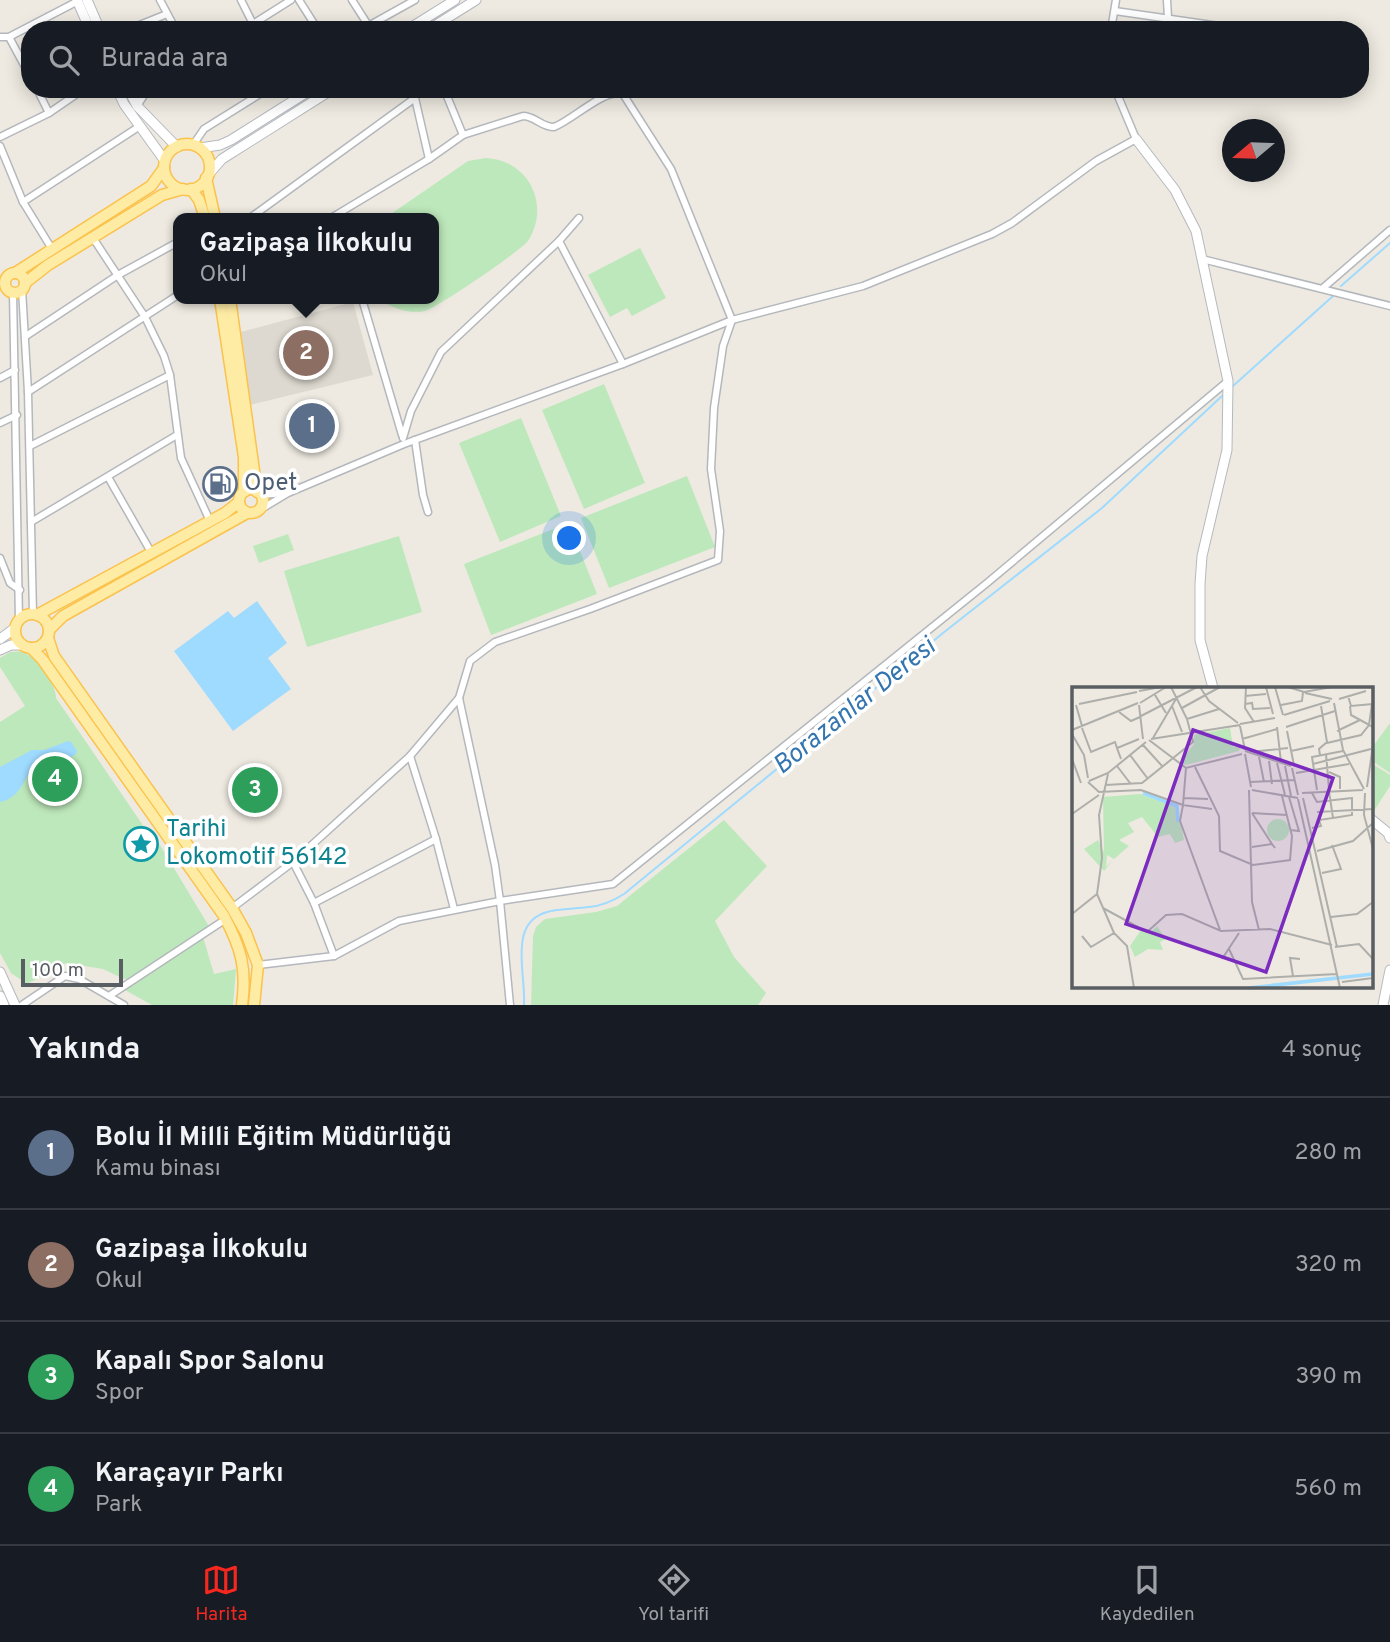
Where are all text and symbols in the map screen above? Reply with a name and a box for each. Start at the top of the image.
search box [21,21,1369,98]
icon: search [45,41,83,79]
text: Burada ara [101,43,228,76]
north arrow [1222,119,1285,182]
popup [173,213,439,304]
text: Gazipaşa İlkokulu [199,228,413,261]
text: Okul [199,261,247,290]
pin: 2 [283,327,329,379]
pin: 1 [289,400,335,452]
fuel station icon: Opet [201,465,239,503]
place label: Opet [244,469,297,499]
your location [552,521,586,555]
water label: Borazanlar Deresi [767,630,944,783]
inset map [1072,687,1372,988]
pin: 4 [32,753,78,805]
pin: 3 [232,764,278,816]
place label: Tarihi Lokomotif 56142 [166,815,348,873]
place icon: Tarihi Lokomotif 56142 [122,825,160,863]
scale bar [21,956,122,988]
text: 100 m [32,959,84,983]
text: Yakında [28,1032,140,1069]
text: 4 sonuç [1282,1036,1362,1065]
text: Bolu İl Milli Eğitim Müdürlüğü [95,1122,452,1155]
text: 1 [46,1139,56,1168]
text: 280 m [1294,1139,1362,1168]
text: Kamu binası [95,1155,221,1184]
text: Gazipaşa İlkokulu [95,1234,308,1267]
text: 2 [44,1251,58,1280]
text: 320 m [1295,1251,1362,1280]
text: Okul [95,1267,143,1296]
text: Kapalı Spor Salonu [95,1346,325,1379]
text: 3 [44,1363,58,1392]
text: 390 m [1295,1363,1362,1392]
text: Spor [95,1379,144,1408]
text: Karaçayır Parkı [95,1458,284,1491]
text: 4 [44,1475,58,1504]
text: 560 m [1294,1475,1362,1504]
text: Park [95,1491,142,1520]
tab: Harita [195,1561,247,1627]
tab: Yol tarifi [638,1561,709,1627]
tab: Kaydedilen [1100,1561,1195,1627]

